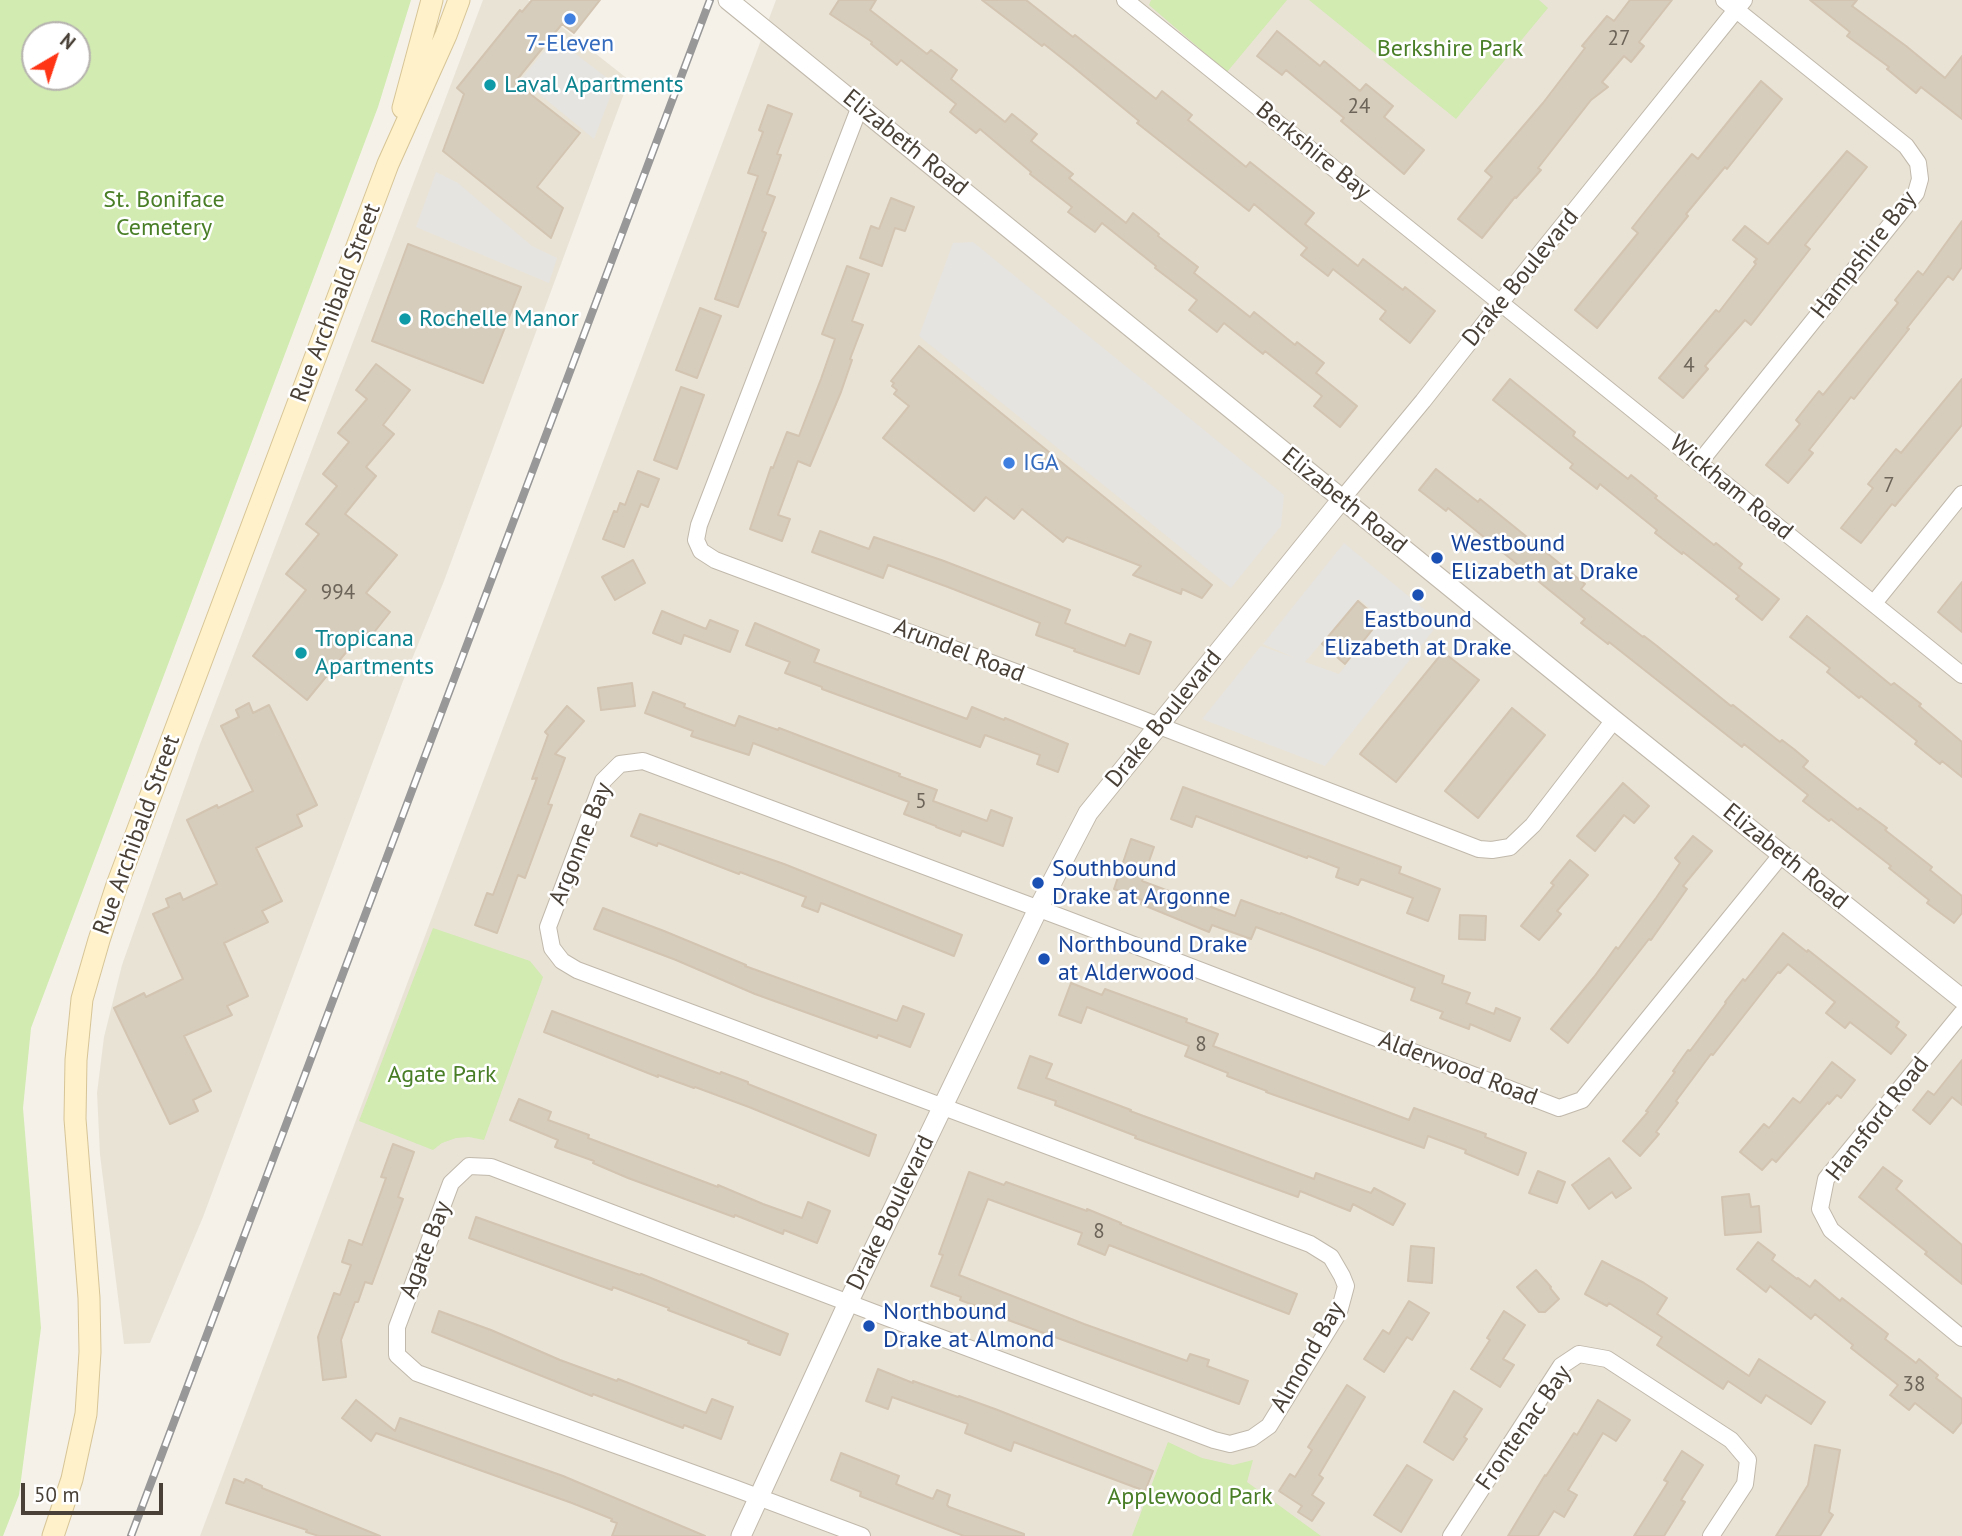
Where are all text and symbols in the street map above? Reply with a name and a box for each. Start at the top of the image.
marker: 7-Eleven [562,11,578,27]
north arrow [21,21,91,91]
house number: 27 [1608,26,1630,52]
text: N [56,28,80,54]
place label: 7-Eleven [526,30,614,58]
park label: Berkshire Park [1377,35,1523,63]
place label: Laval Apartments [504,71,684,99]
marker: Laval Apartments [482,77,498,93]
street label: Elizabeth Road [837,84,973,202]
house number: 24 [1348,94,1370,120]
street label: Berkshire Bay [1250,96,1376,206]
street label: Hampshire Bay [1805,185,1923,325]
park label: St. Boniface Cemetery [103,186,225,242]
street label: Rue Archibald Street [285,200,387,406]
street label: Drake Boulevard [1457,203,1585,353]
place label: Rochelle Manor [419,305,579,333]
marker: Rochelle Manor [397,311,413,327]
house number: 4 [1683,353,1695,379]
street label: Wickham Road [1664,429,1798,547]
street label: Elizabeth Road [1276,442,1412,560]
place label: IGA [1023,449,1059,477]
marker: IGA [1001,455,1017,471]
house number: 7 [1883,473,1895,499]
place label: Westbound Elizabeth at Drake [1451,530,1638,586]
marker: Westbound Elizabeth at Drake [1429,550,1445,566]
house number: 994 [321,580,355,606]
marker: Eastbound Elizabeth at Drake [1410,587,1426,603]
place label: Eastbound Elizabeth at Drake [1324,606,1512,662]
street label: Arundel Road [890,613,1028,689]
place label: Tropicana Apartments [315,625,434,681]
street label: Drake Boulevard [1100,644,1228,794]
marker: Tropicana Apartments [293,645,309,661]
street label: Rue Archibald Street [87,731,187,939]
street label: Argonne Bay [543,778,619,910]
house number: 5 [915,789,927,815]
street label: Elizabeth Road [1717,798,1853,916]
place label: Southbound Drake at Argonne [1052,855,1230,911]
marker: Southbound Drake at Argonne [1030,875,1046,891]
place label: Northbound Drake at Alderwood [1058,931,1248,987]
marker: Northbound Drake at Alderwood [1036,951,1052,967]
street label: Alderwood Road [1375,1026,1541,1112]
house number: 8 [1195,1032,1207,1058]
street label: Hansford Road [1821,1051,1935,1187]
park label: Agate Park [387,1061,497,1089]
street label: Drake Boulevard [841,1131,941,1295]
street label: Agate Bay [394,1197,458,1303]
house number: 8 [1093,1219,1105,1245]
street label: Almond Bay [1265,1297,1351,1417]
place label: Northbound Drake at Almond [883,1298,1054,1354]
marker: Northbound Drake at Almond [861,1318,877,1334]
street label: Frontenac Bay [1470,1360,1578,1496]
house number: 38 [1903,1372,1925,1398]
scale bar [24,1470,166,1514]
text: 50 m [34,1481,80,1508]
park label: Applewood Park [1107,1483,1273,1511]

